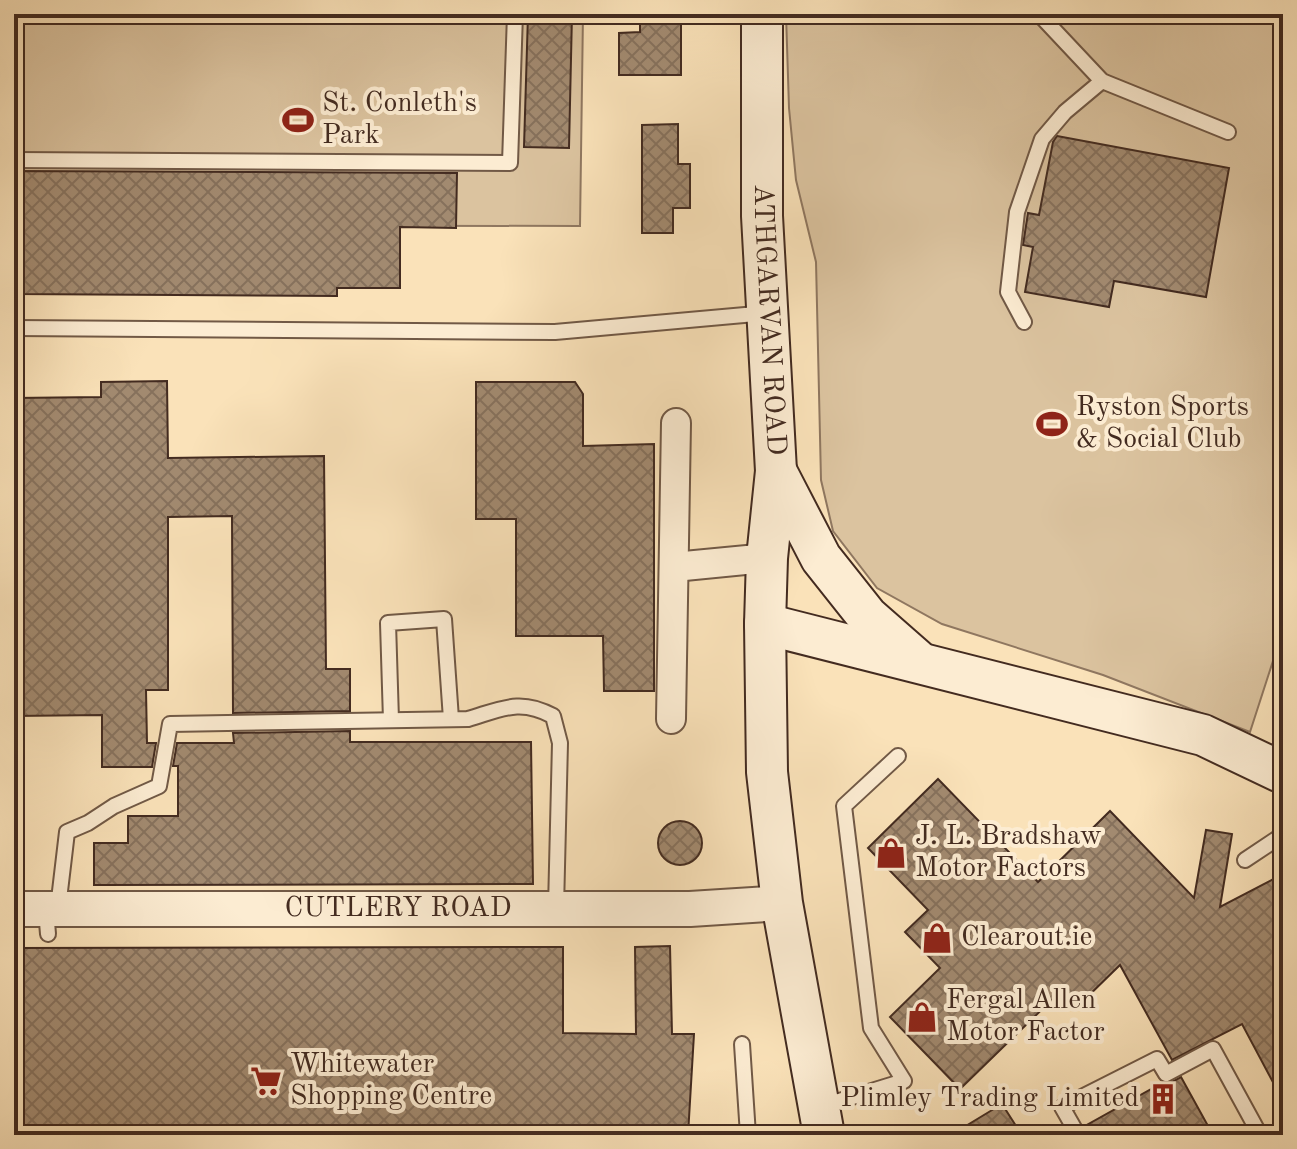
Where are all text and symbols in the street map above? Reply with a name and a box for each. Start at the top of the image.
place label: St. Conleth's Park [322,90,477,150]
sports icon: St. Conleth's Park [281,103,315,137]
street label: ATHGARVAN ROAD [748,184,789,456]
place label: Ryston Sports & Social Club [1076,394,1249,454]
sports icon: Ryston Sports & Social Club [1035,407,1069,441]
place label: J. L. Bradshaw Motor Factors [915,823,1102,883]
shop icon: J. L. Bradshaw Motor Factors [874,836,908,870]
street label: CUTLERY ROAD [285,895,511,923]
shop icon: Clearout.ie [920,921,954,955]
place label: Clearout.ie [961,924,1092,952]
place label: Fergal Allen Motor Factor [946,987,1105,1047]
shop icon: Fergal Allen Motor Factor [905,1000,939,1034]
place label: Whitewater Shopping Centre [290,1051,492,1111]
supermarket icon: Whitewater Shopping Centre [249,1064,283,1098]
building icon: Plimley Trading Limited [1146,1082,1180,1116]
place label: Plimley Trading Limited [841,1085,1139,1113]

